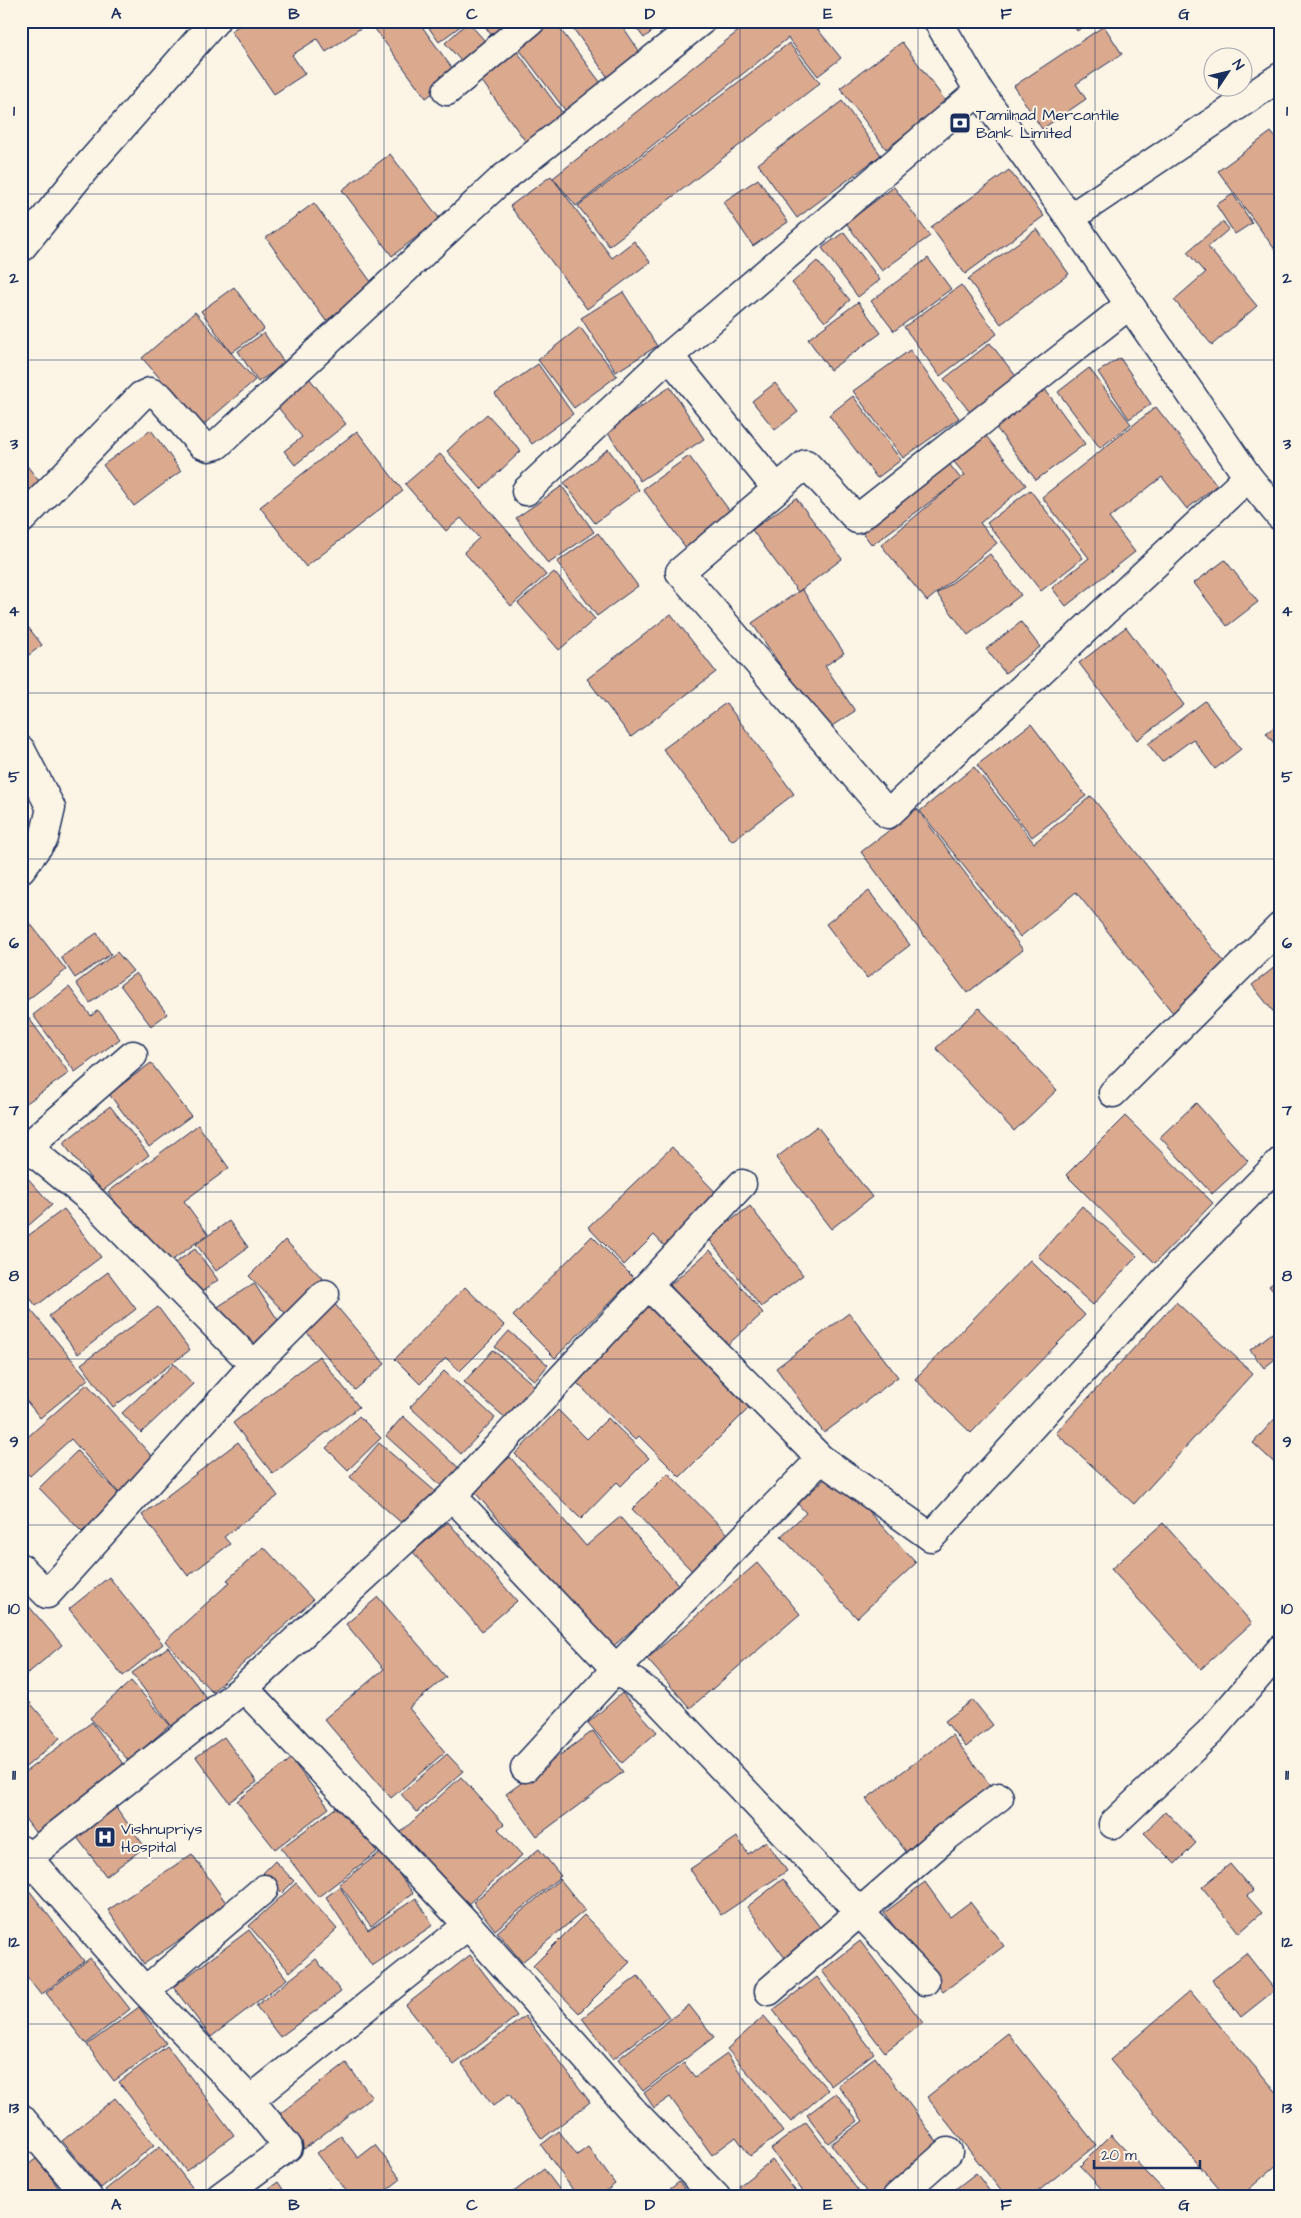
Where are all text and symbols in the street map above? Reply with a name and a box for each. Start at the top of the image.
text: A [111,3,122,25]
text: B [288,3,300,25]
text: C [466,3,478,25]
text: D [645,3,656,25]
text: E [823,3,833,25]
text: F [1000,3,1012,25]
text: G [1178,3,1190,25]
north arrow [1204,48,1254,98]
text: N [1227,56,1249,75]
text: 1 [13,100,16,122]
text: 1 [1286,100,1289,122]
place label: Tamilnad Mercantile Bank Limited [976,104,1120,144]
bank icon: Tamilnad Mercantile Bank Limited [948,111,972,135]
text: 2 [8,267,19,289]
text: 2 [1281,267,1292,289]
text: 3 [9,433,19,455]
text: 3 [1282,433,1292,455]
text: 4 [9,600,20,622]
text: 4 [1282,600,1293,622]
text: 5 [8,766,20,788]
text: 5 [1281,766,1293,788]
text: 6 [9,932,19,954]
text: 6 [1282,932,1292,954]
text: 7 [8,1099,19,1121]
text: 7 [1281,1099,1292,1121]
text: 8 [9,1265,20,1287]
text: 8 [1282,1265,1293,1287]
text: 9 [9,1431,19,1453]
text: 9 [1282,1431,1292,1453]
text: 10 [8,1598,20,1620]
text: 10 [1281,1598,1293,1620]
text: 11 [12,1764,17,1786]
text: 11 [1285,1764,1290,1786]
place label: Vishnupriys Hospital [121,1818,203,1858]
hospital icon: Vishnupriys Hospital [93,1825,117,1849]
text: 12 [8,1931,20,1953]
text: 12 [1281,1931,1293,1953]
text: 13 [9,2097,20,2119]
text: 13 [1282,2097,1293,2119]
scale bar [1094,2138,1200,2170]
text: 20 m [1101,2145,1137,2166]
text: A [111,2194,122,2216]
text: B [288,2194,300,2216]
text: C [466,2194,478,2216]
text: D [645,2194,656,2216]
text: E [823,2194,833,2216]
text: F [1000,2194,1012,2216]
text: G [1178,2194,1190,2216]

